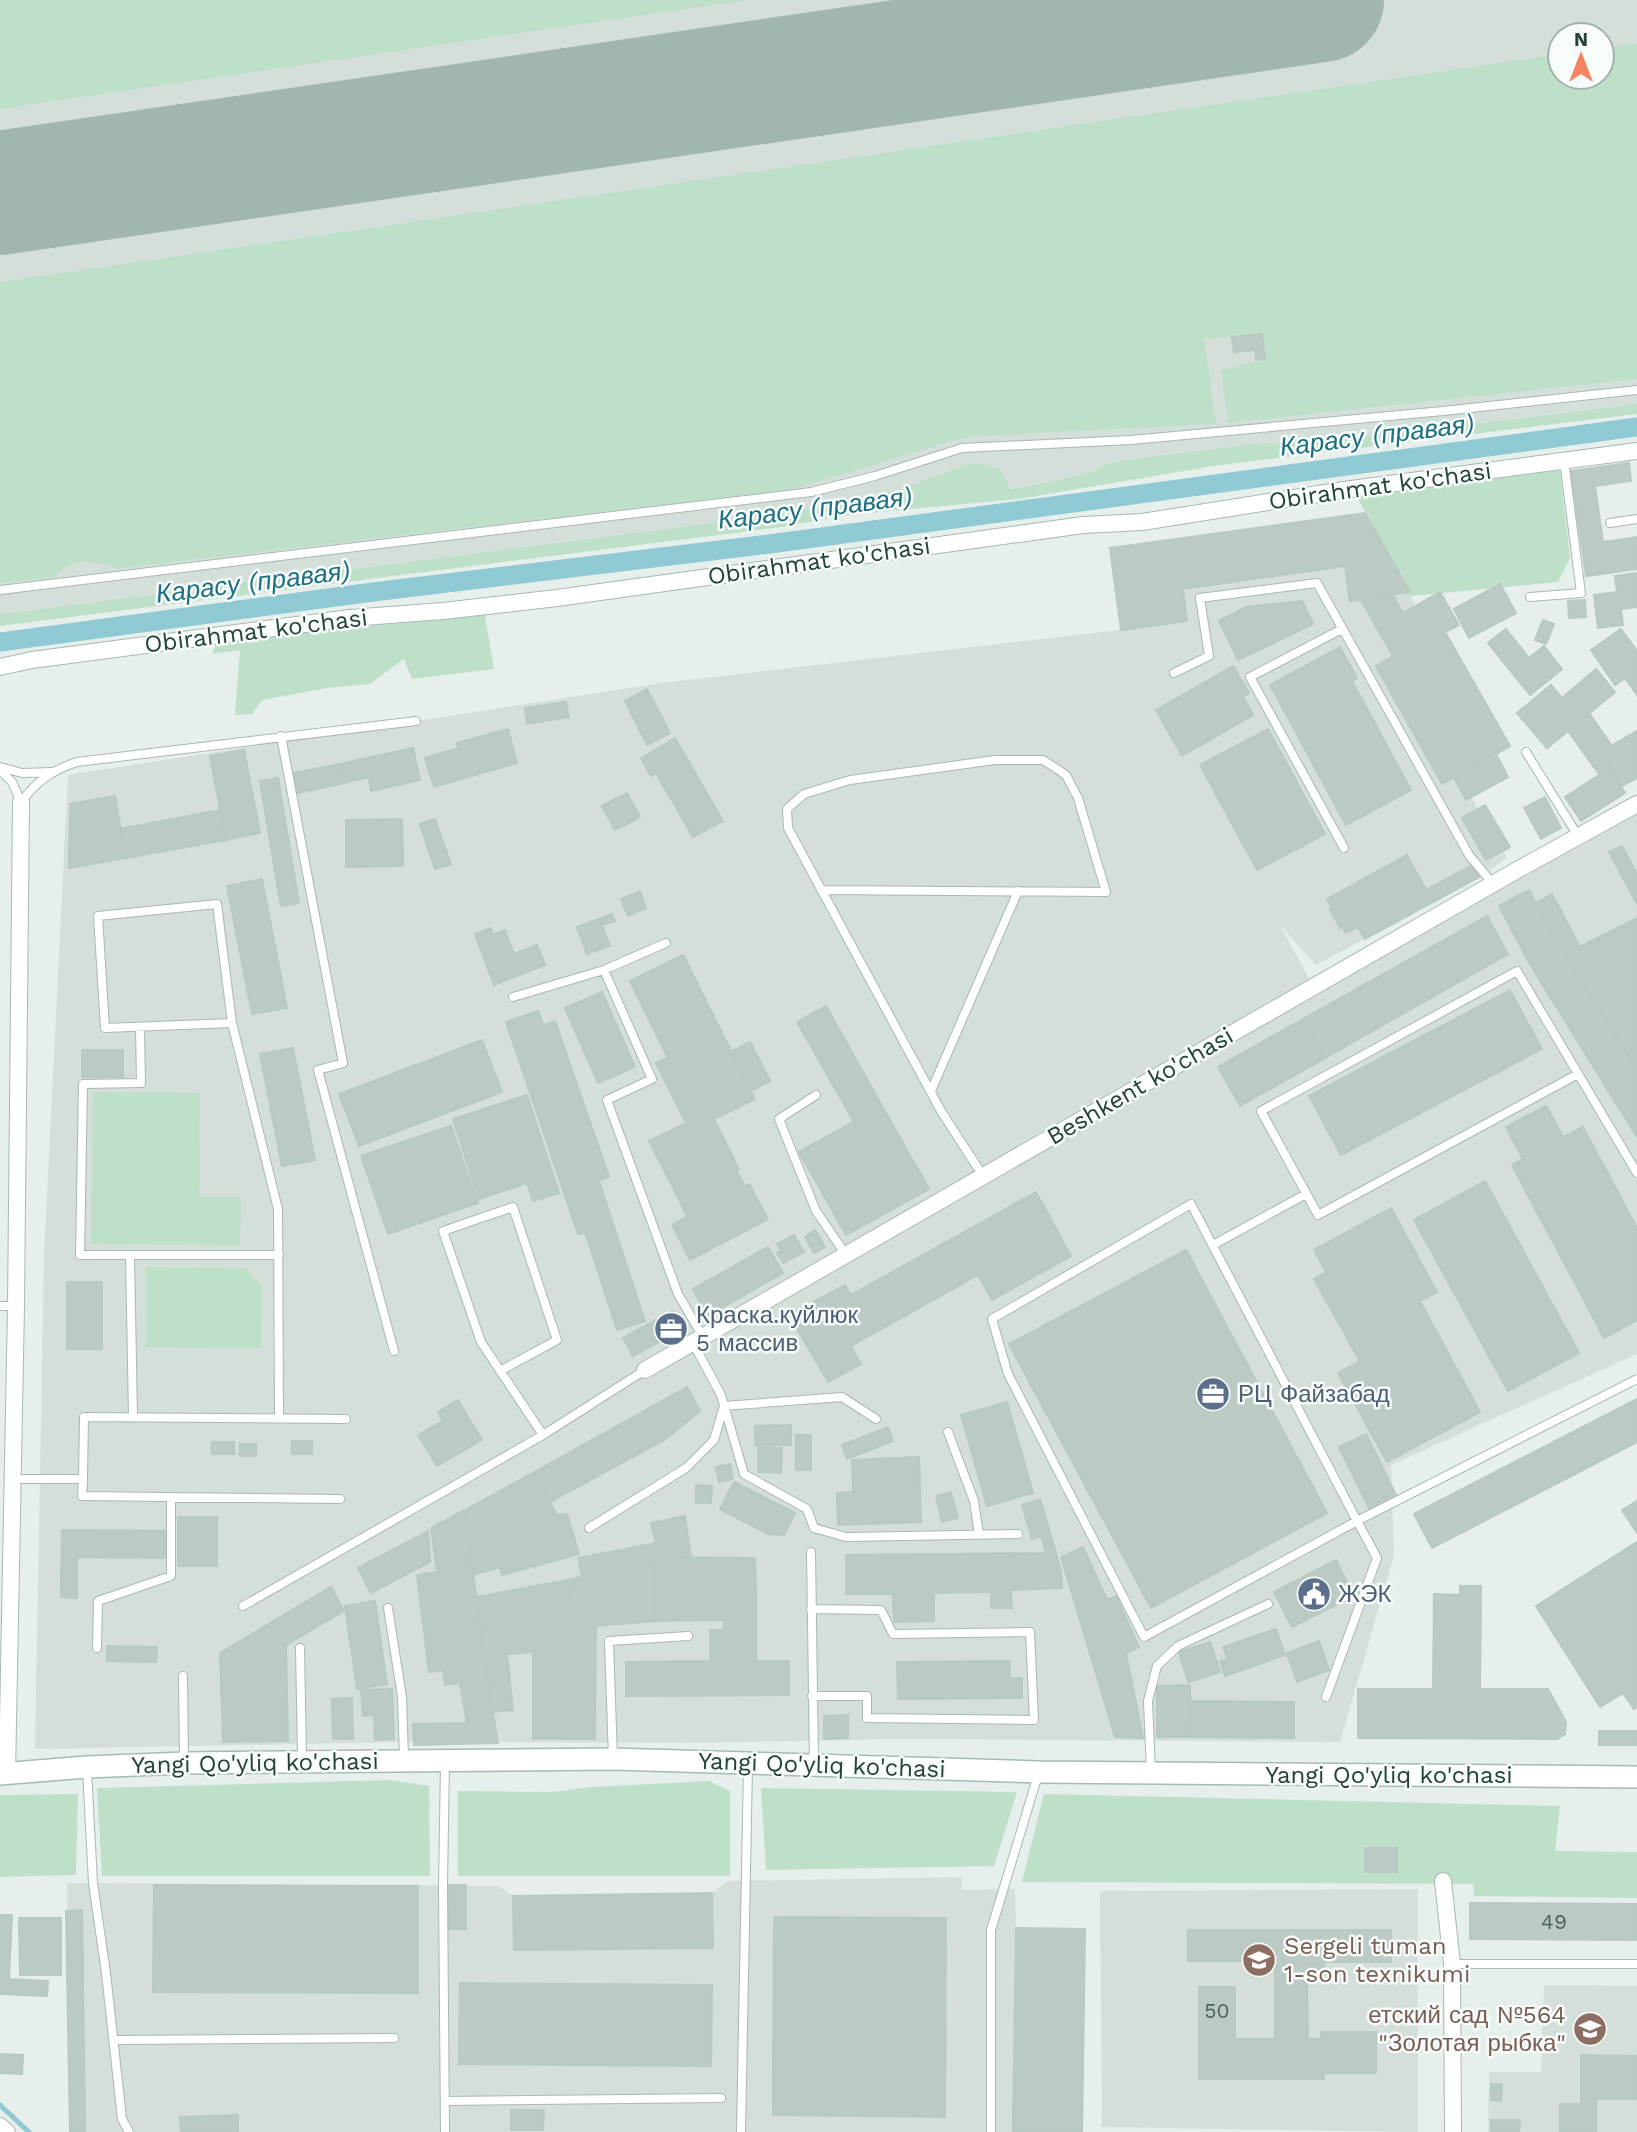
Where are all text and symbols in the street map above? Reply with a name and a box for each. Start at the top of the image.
north arrow [1546,21,1616,91]
text: N [1574,28,1588,51]
water label: Карасу (правая) [1278,408,1476,462]
street label: Obirahmat ko'chasi [1267,457,1493,515]
water label: Карасу (правая) [716,481,914,535]
street label: Obirahmat ko'chasi [706,532,932,590]
water label: Карасу (правая) [154,555,352,609]
street label: Obirahmat ko'chasi [143,603,369,659]
street label: Beshkent ko'chasi [1042,1021,1238,1151]
place label: Краска.куйлюк 5 массив [696,1301,859,1357]
office icon: Краска.куйлюк 5 массив [652,1310,690,1348]
office icon: РЦ Файзабад [1194,1375,1232,1413]
place label: РЦ Файзабад [1238,1380,1390,1408]
public building icon: ЖЭК [1295,1575,1333,1613]
place label: ЖЭК [1338,1580,1391,1608]
street label: Yangi Qo'yliq ko'chasi [131,1747,379,1779]
street label: Yangi Qo'yliq ko'chasi [698,1747,946,1783]
street label: Yangi Qo'yliq ko'chasi [1265,1761,1513,1789]
house number: 49 [1541,1909,1567,1934]
place label: Sergeli tuman 1-son texnikumi [1284,1932,1470,1988]
school or university icon: Sergeli tuman 1-son texnikumi [1240,1941,1278,1979]
house number: 50 [1204,1998,1230,2023]
place label: етский сад №564 "Золотая рыбка" [1368,2001,1566,2057]
school or university icon: етский сад №564 "Золотая рыбка" [1571,2010,1609,2048]

